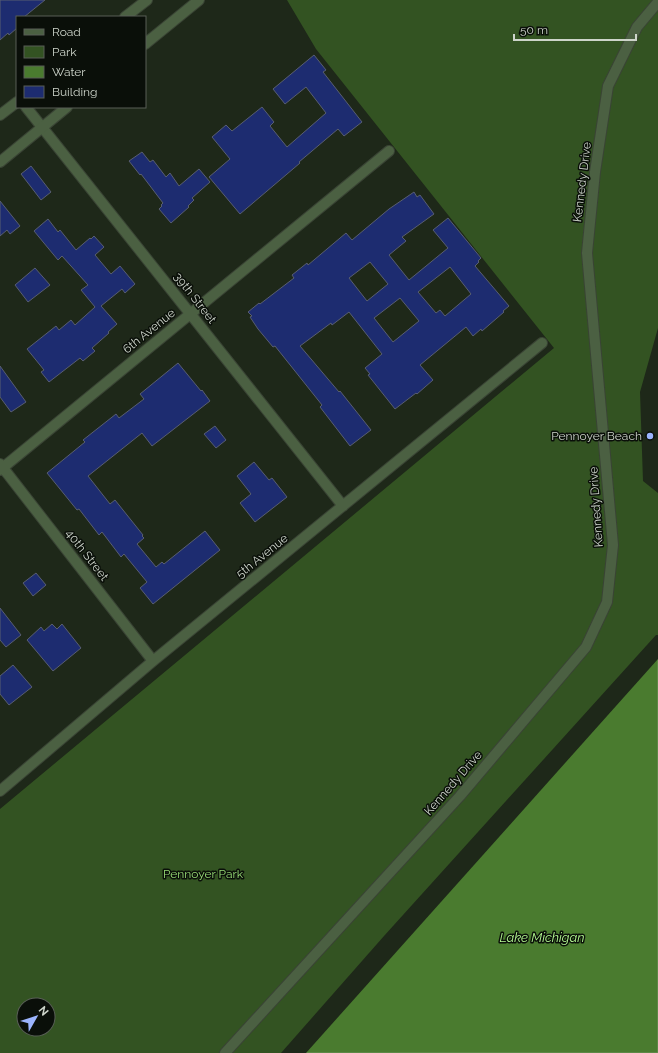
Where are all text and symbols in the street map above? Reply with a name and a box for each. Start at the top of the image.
legend [16,16,146,108]
scale bar [514,16,636,42]
text: 50 m [520,23,548,37]
text: Road [52,25,81,39]
text: Park [52,45,77,59]
text: Water [52,65,86,79]
text: Building [52,85,98,99]
street label: Kennedy Drive [570,141,594,223]
street label: 39th Street [171,270,219,326]
street label: 6th Avenue [120,306,178,356]
place label: Pennoyer Beach [551,429,642,443]
marker: Pennoyer Beach [645,431,655,441]
street label: Kennedy Drive [586,466,606,548]
street label: 40th Street [63,527,111,583]
street label: 5th Avenue [233,531,291,581]
street label: Kennedy Drive [421,748,485,818]
park label: Pennoyer Park [163,867,244,881]
water label: Lake Michigan [499,930,585,945]
north arrow [16,997,56,1037]
text: N [36,1004,51,1018]

